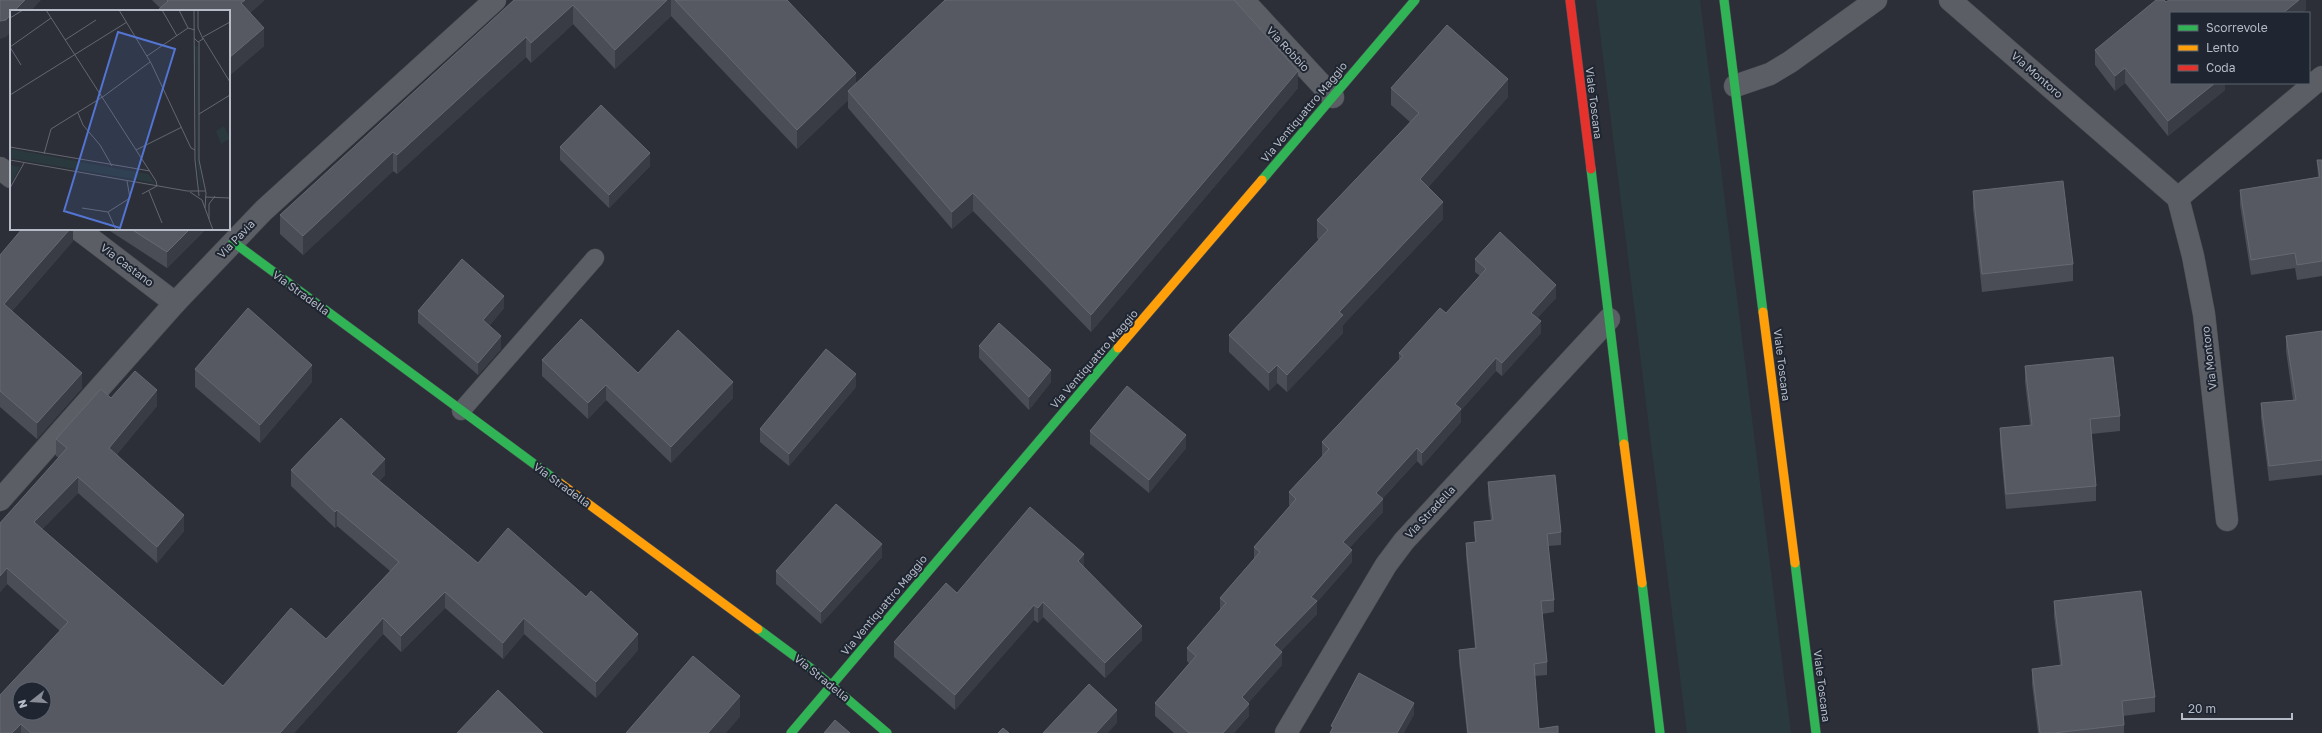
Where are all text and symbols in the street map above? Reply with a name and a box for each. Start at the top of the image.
inset map [10,10,230,230]
legend [2170,12,2310,84]
text: Scorrevole [2206,20,2268,35]
street label: Via Robbio [1264,24,1313,74]
text: Lento [2206,40,2239,55]
street label: Via Montoro [2009,49,2066,101]
street label: Via Ventiquattro Maggio [1258,59,1350,164]
text: Coda [2206,60,2236,75]
street label: Viale Toscana [1584,66,1605,140]
street label: Via Pavia [214,217,257,260]
street label: Via Castano [98,241,157,289]
street label: Via Stradella [270,268,332,318]
street label: Via Ventiquattro Maggio [1047,306,1140,411]
street label: Via Montoro [2198,325,2219,391]
street label: Viale Toscana [1772,328,1793,402]
street label: Via Stradella [531,460,593,510]
street label: Via Stradella [1402,483,1457,541]
street label: Via Ventiquattro Maggio [838,552,930,657]
street label: Viale Toscana [1812,649,1833,723]
street label: Via Stradella [792,651,853,704]
north arrow [12,681,52,721]
scale bar [2182,695,2292,721]
text: N [15,698,29,710]
text: 20 m [2188,701,2216,716]

